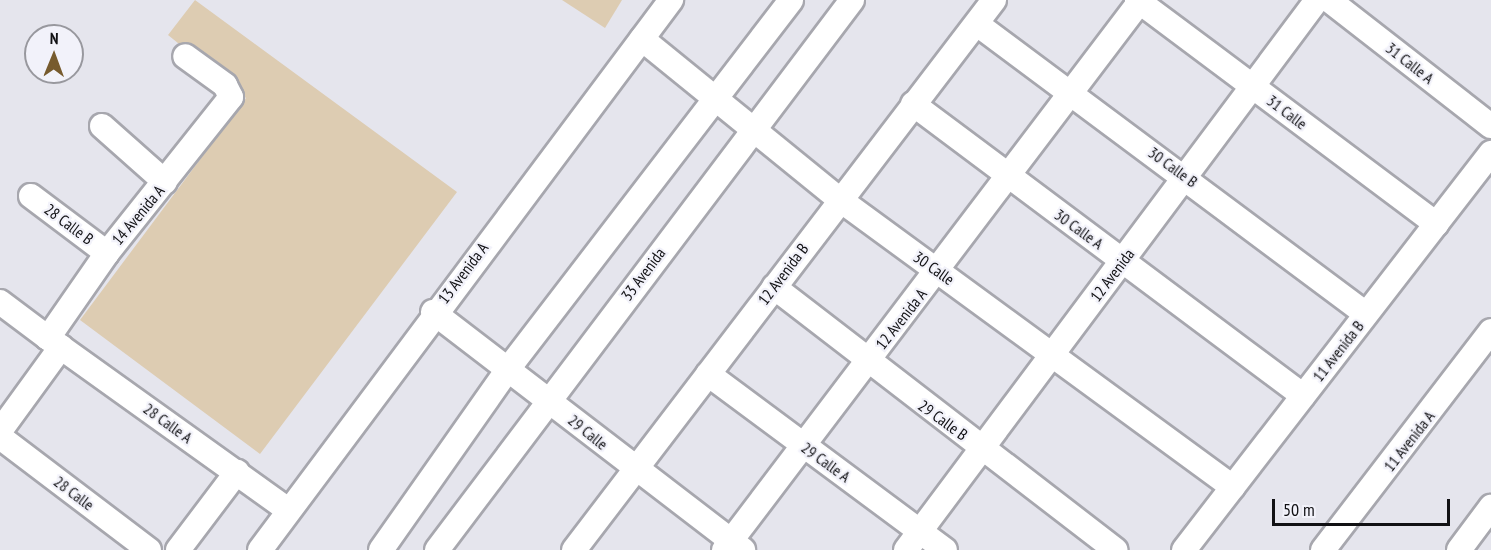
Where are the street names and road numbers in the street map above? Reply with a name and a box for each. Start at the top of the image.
street label: 31 Calle A [1382,38,1438,88]
street label: 31 Calle [1263,91,1311,133]
street label: 30 Calle B [1145,143,1201,191]
street label: 14 Avenida A [107,181,169,249]
street label: 28 Calle B [41,199,97,249]
street label: 30 Calle A [1051,205,1107,253]
street label: 13 Avenida A [434,238,492,308]
street label: 12 Avenida B [754,239,812,309]
street label: 33 Avenida [617,244,669,304]
street label: 12 Avenida [1086,245,1138,305]
street label: 30 Calle [910,247,958,289]
street label: 12 Avenida A [871,285,931,353]
street label: 11 Avenida B [1308,317,1368,385]
street label: 29 Calle B [915,396,971,444]
street label: 28 Calle A [140,399,196,447]
street label: 11 Avenida A [1379,407,1439,475]
street label: 29 Calle [564,410,612,454]
street label: 29 Calle A [798,438,854,486]
street label: 28 Calle [50,472,98,514]

